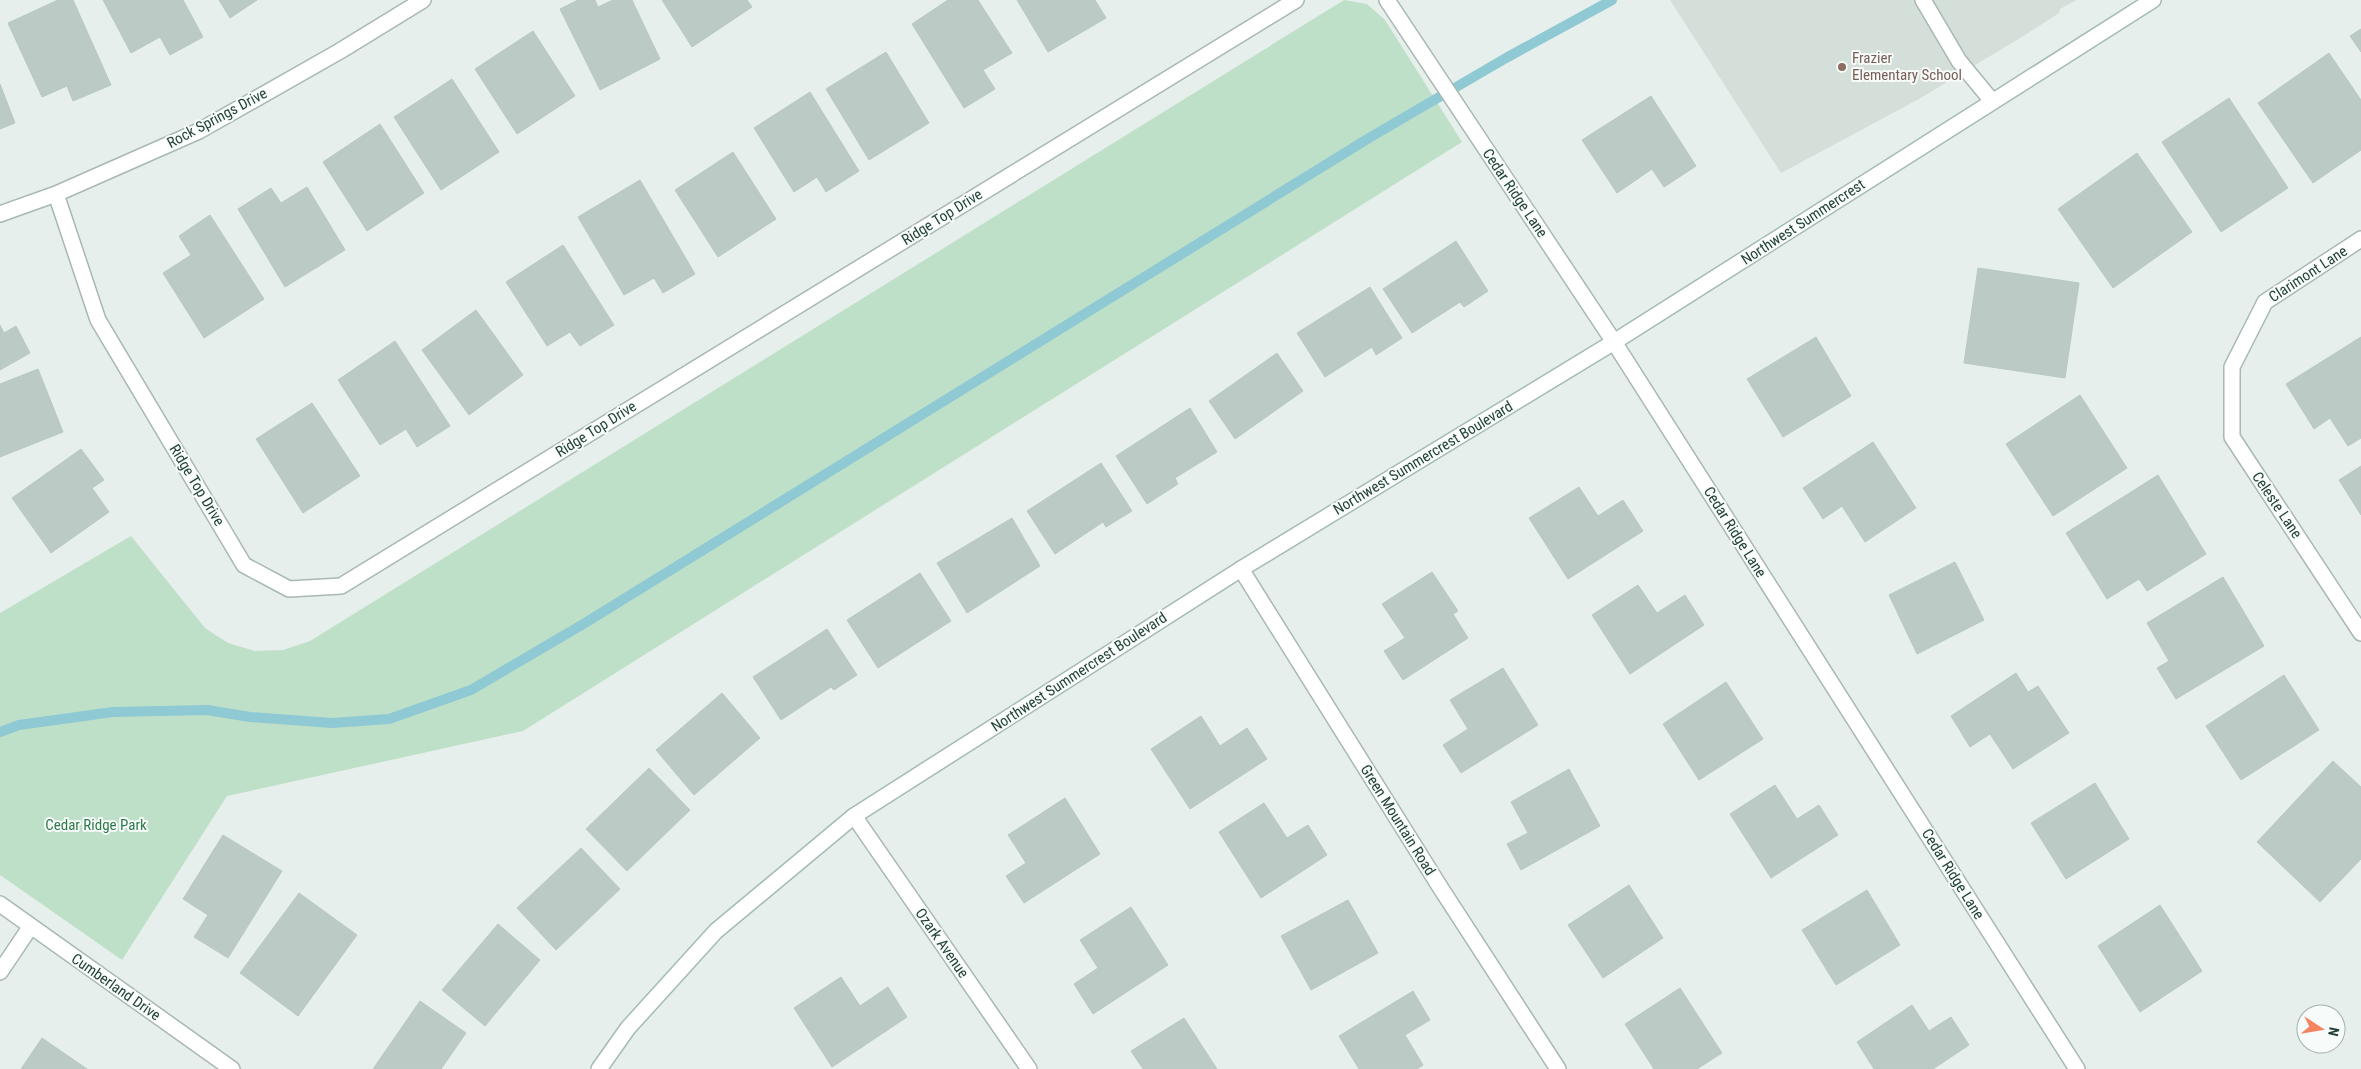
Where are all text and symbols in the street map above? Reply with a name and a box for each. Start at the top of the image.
place label: Frazier Elementary School [1852,49,1962,84]
marker: Frazier Elementary School [1836,61,1848,73]
street label: Rock Springs Drive [164,84,270,152]
street label: Cedar Ridge Lane [1479,145,1551,241]
street label: Northwest Summercrest [1738,175,1868,269]
street label: Ridge Top Drive [898,185,986,249]
street label: Clarimont Lane [2265,242,2351,306]
street label: Ridge Top Drive [552,397,640,461]
street label: Northwest Summercrest Boulevard [1330,397,1516,519]
street label: Ridge Top Drive [166,441,228,529]
street label: Celeste Lane [2248,468,2306,542]
street label: Cedar Ridge Lane [1700,483,1770,581]
street label: Northwest Summercrest Boulevard [988,608,1170,736]
street label: Green Mountain Road [1357,761,1439,879]
park label: Cedar Ridge Park [45,816,147,834]
street label: Cedar Ridge Lane [1918,825,1988,923]
street label: Ozark Avenue [911,905,973,981]
street label: Cumberland Drive [68,950,164,1024]
north arrow [2296,1004,2346,1054]
text: N [2325,1026,2342,1038]

